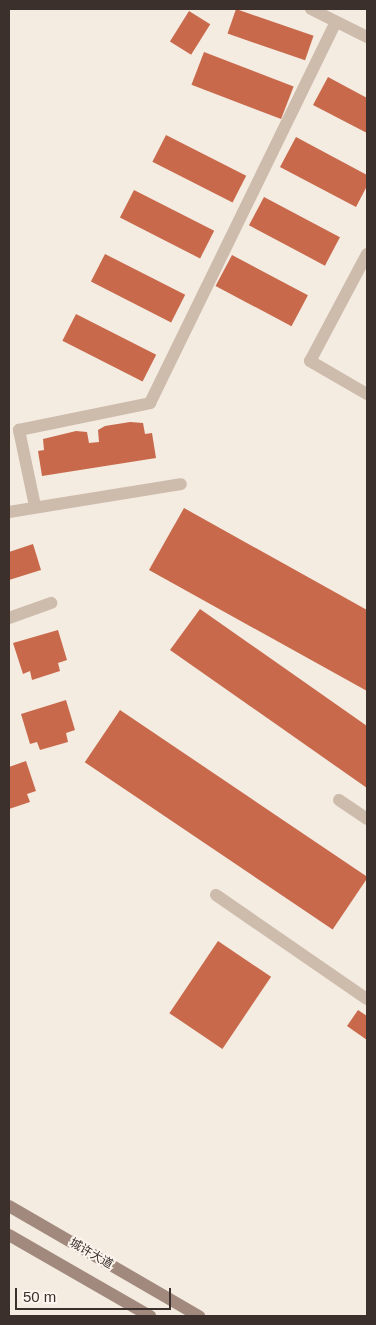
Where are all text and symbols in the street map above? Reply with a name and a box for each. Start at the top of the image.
street label: 城许大道 [67,1236,115,1272]
scale bar [18,1278,174,1310]
text: 50 m [23,1288,56,1305]

